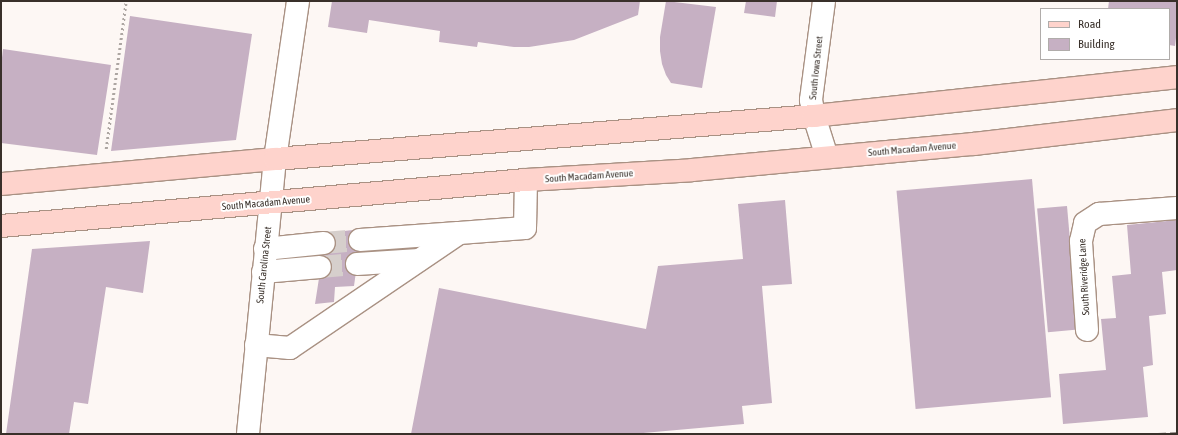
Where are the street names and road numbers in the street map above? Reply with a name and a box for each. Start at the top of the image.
street label: South Iowa Street [807,36,825,100]
street label: South Macadam Avenue [868,139,956,159]
street label: South Macadam Avenue [545,167,633,185]
street label: South Macadam Avenue [222,193,310,213]
street label: South Carolina Street [254,226,274,304]
street label: South Riveridge Lane [1076,238,1092,316]

